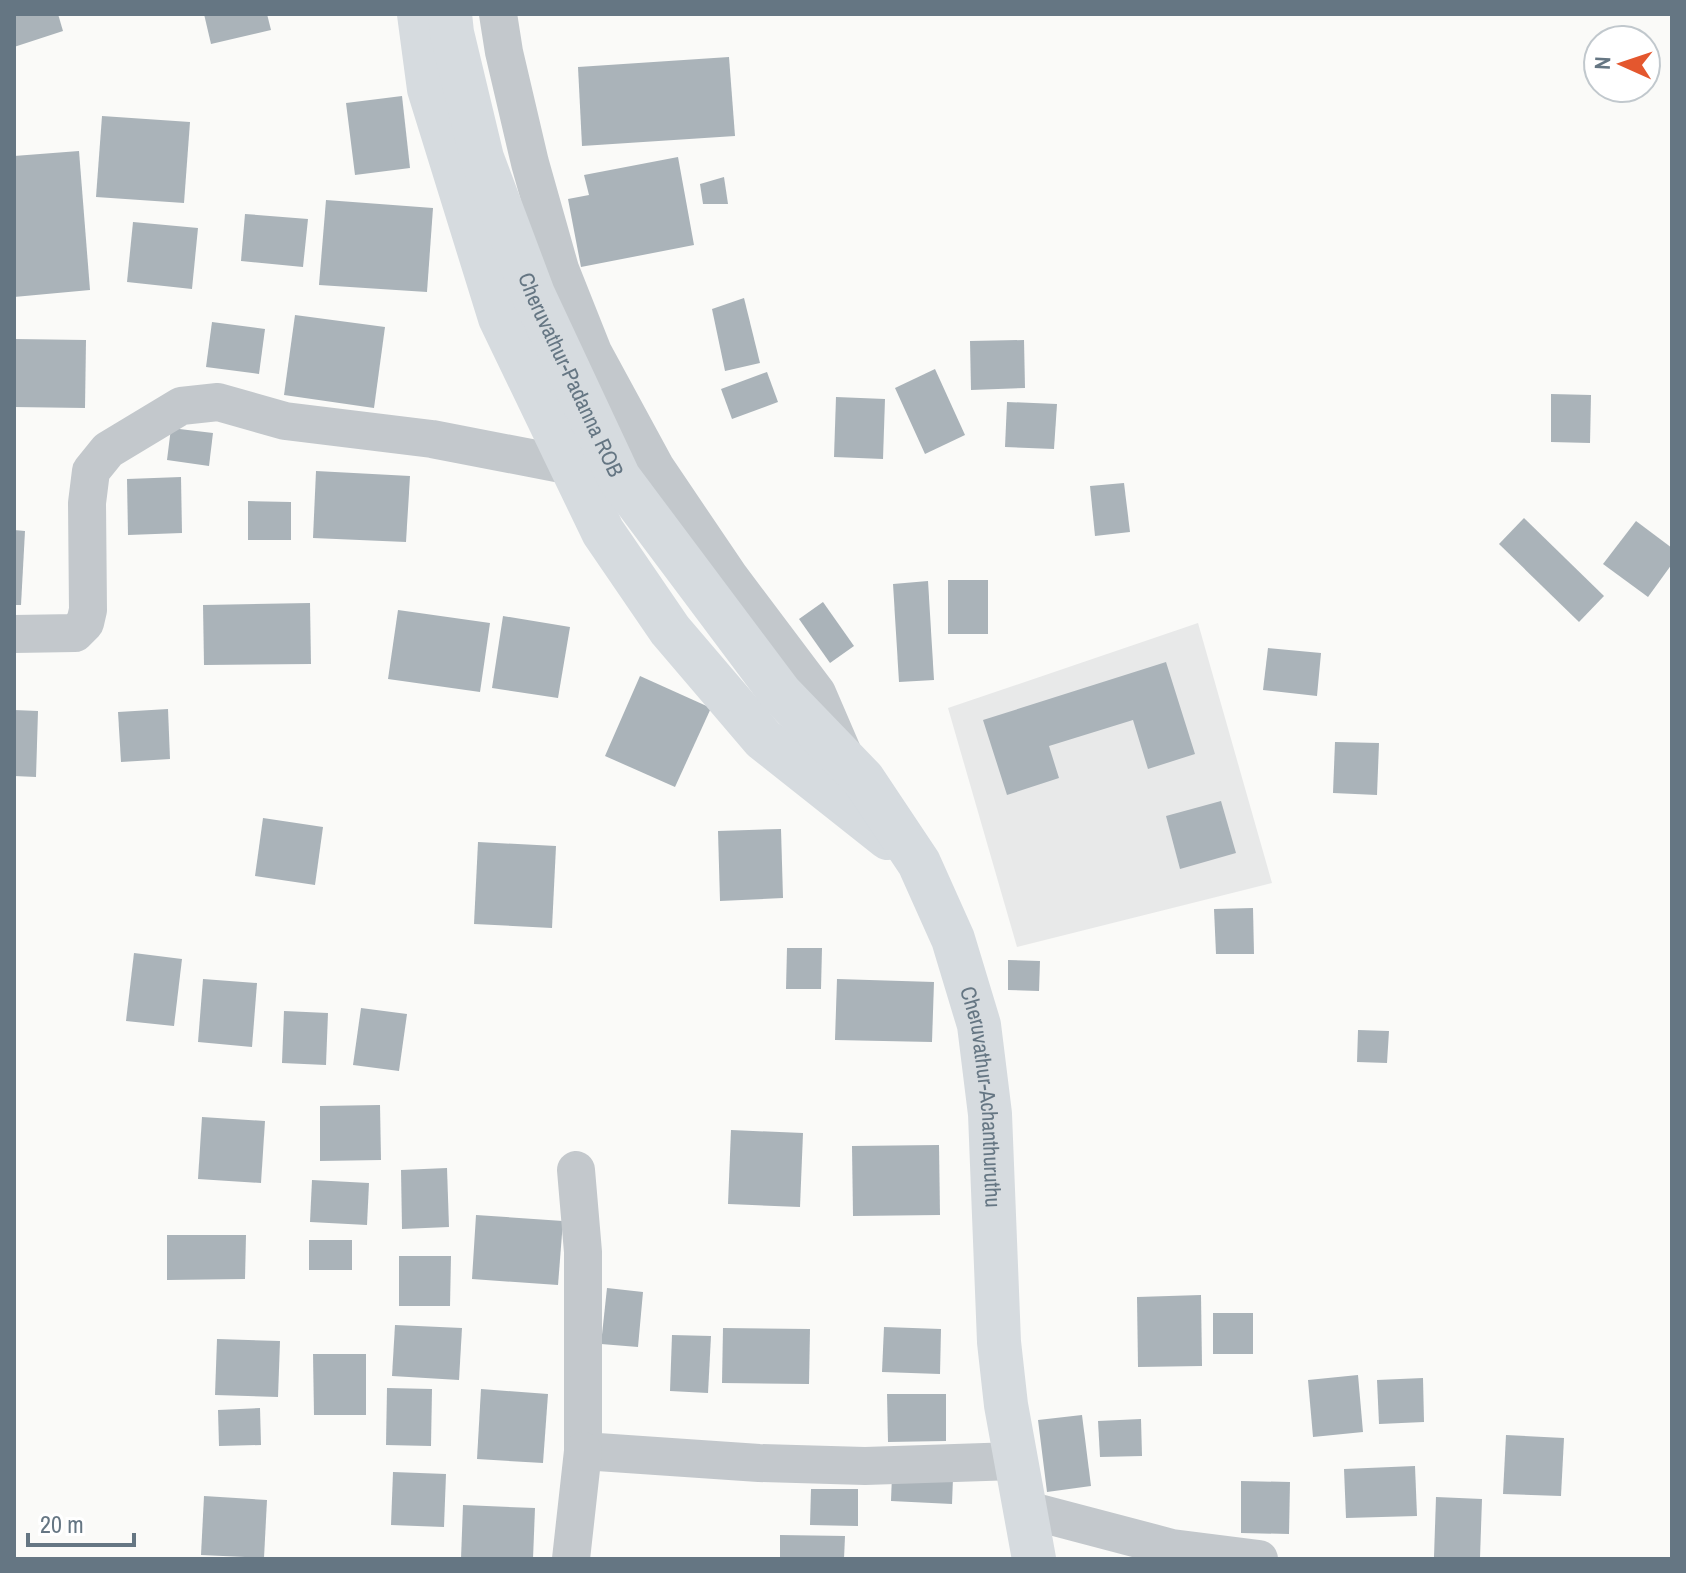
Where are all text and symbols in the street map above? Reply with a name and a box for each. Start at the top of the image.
north arrow [1582,24,1662,104]
text: N [1587,56,1617,70]
street label: Cheruvathur-Padanna ROB [511,268,631,482]
street label: Cheruvathur-Achanthuruthu [953,983,1009,1208]
scale bar [28,1497,134,1547]
text: 20 m [40,1508,84,1540]

